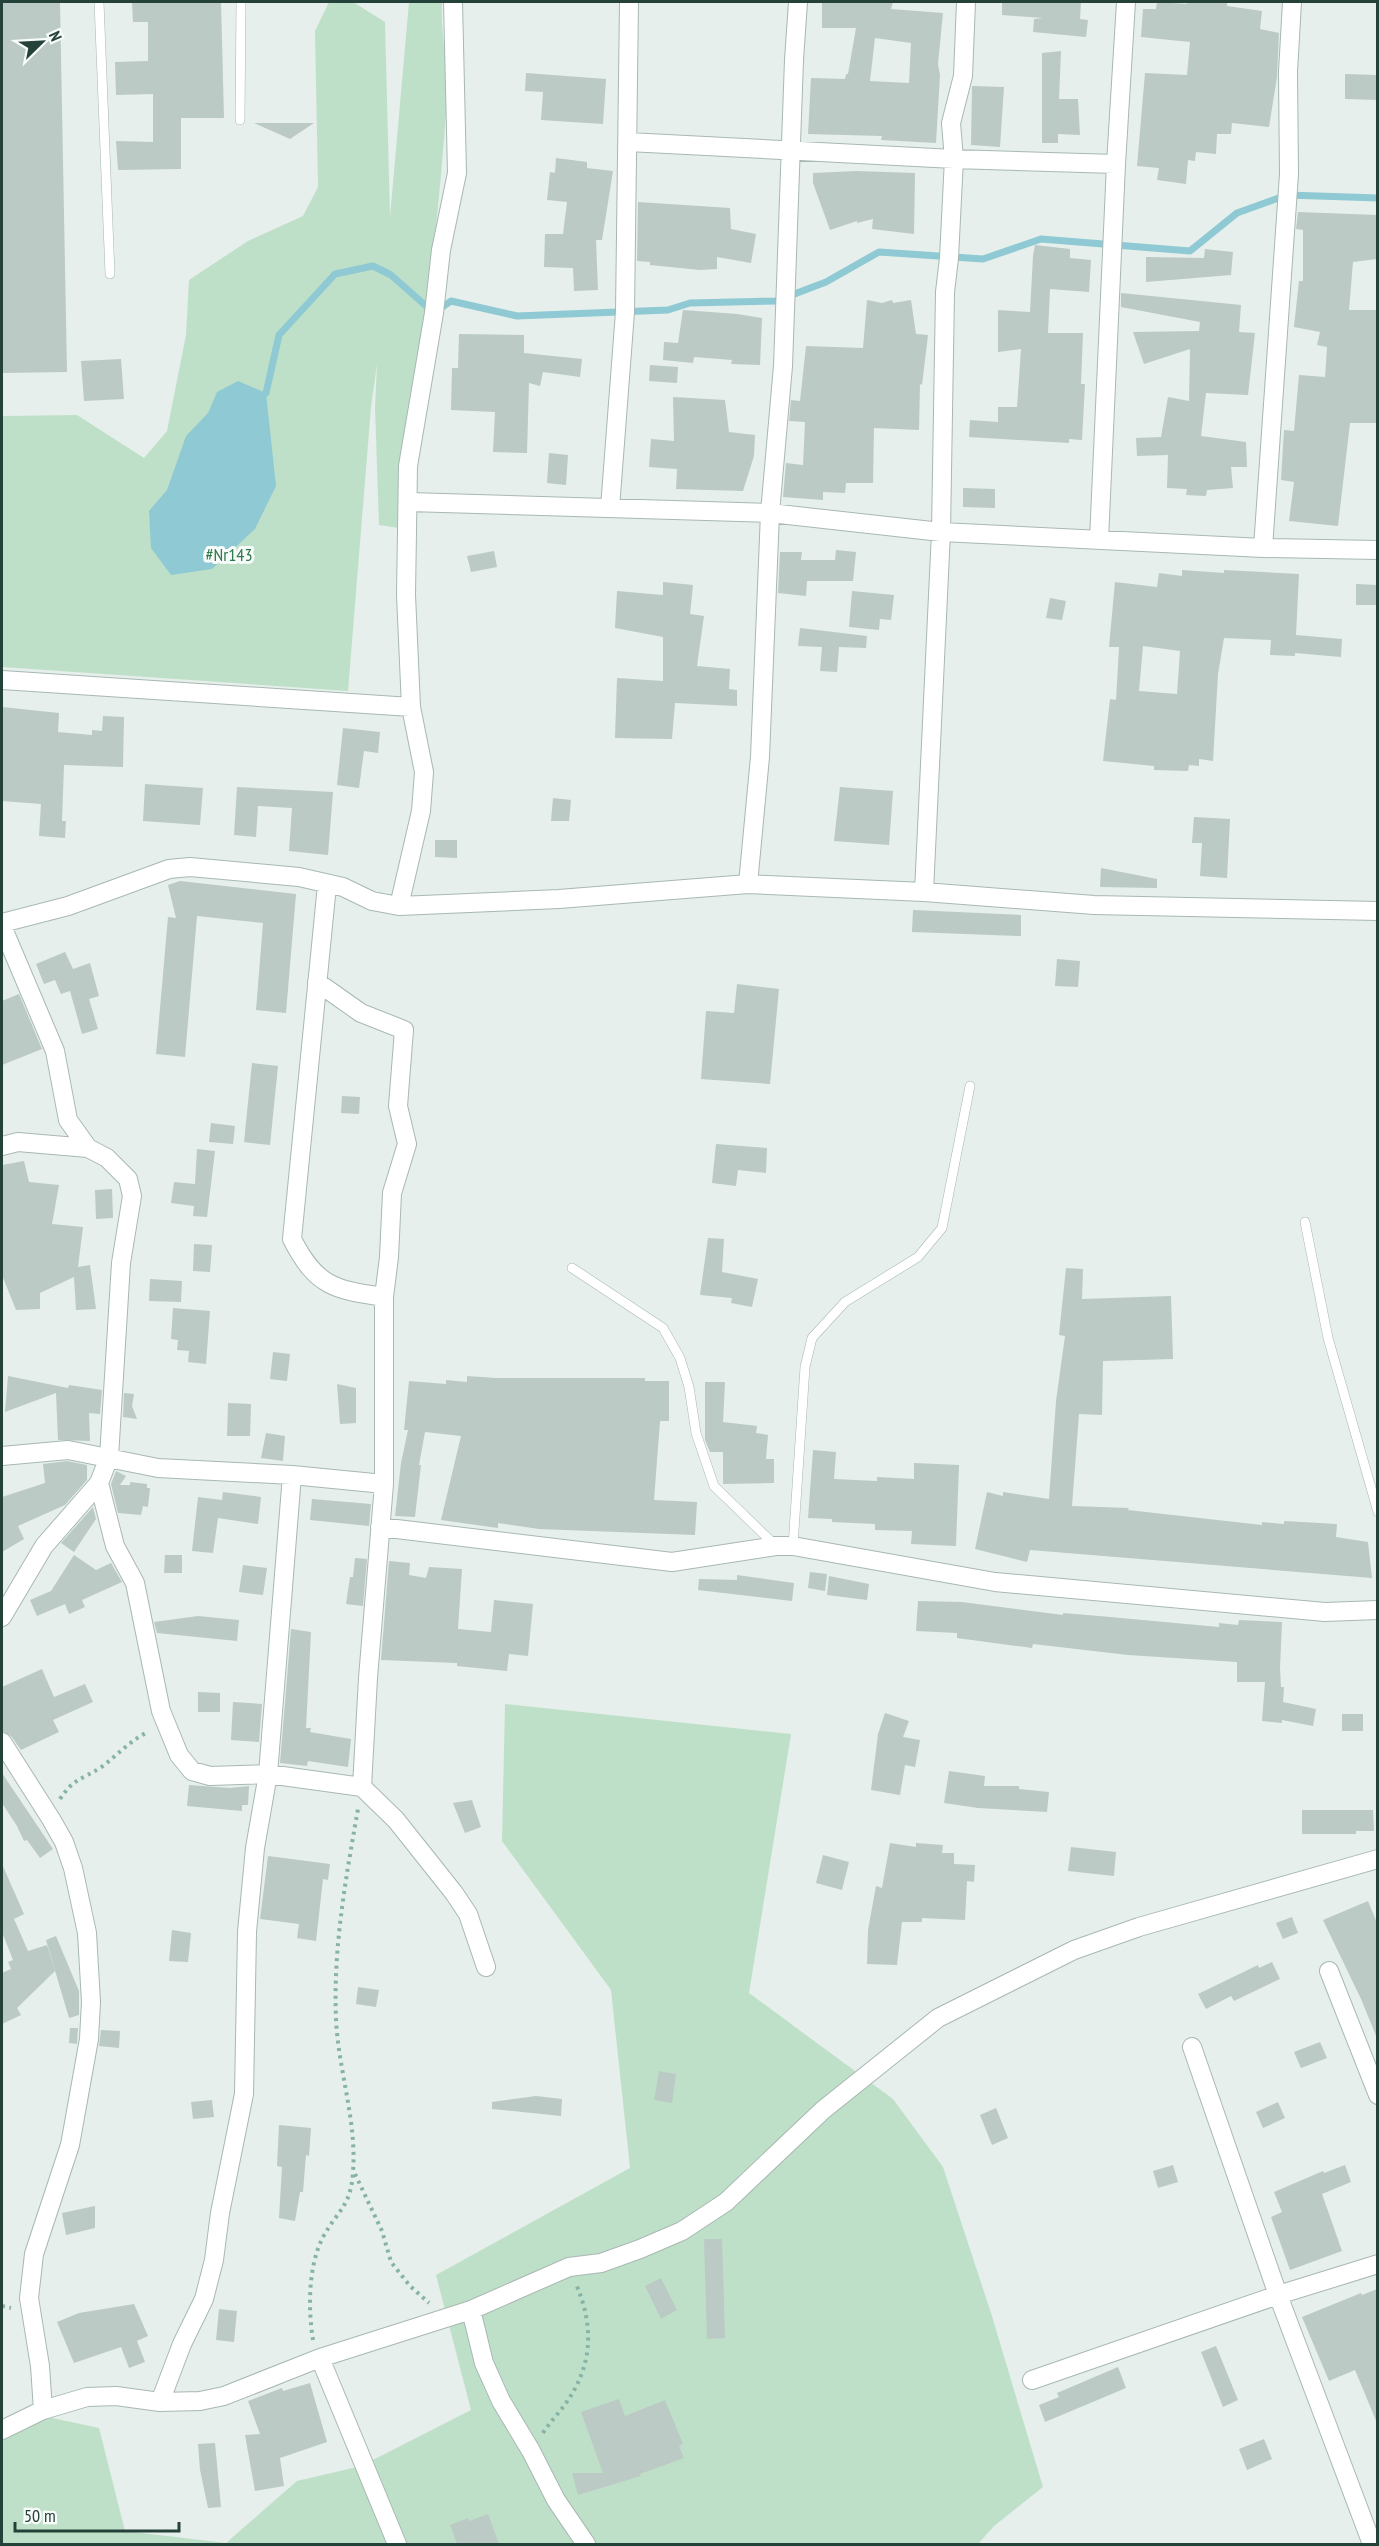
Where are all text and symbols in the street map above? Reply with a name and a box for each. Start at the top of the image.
north arrow [12,12,72,72]
text: N [45,28,67,44]
park label: #Nr143 [205,543,253,566]
scale bar [15,2495,178,2533]
text: 50 m [24,2504,56,2527]

